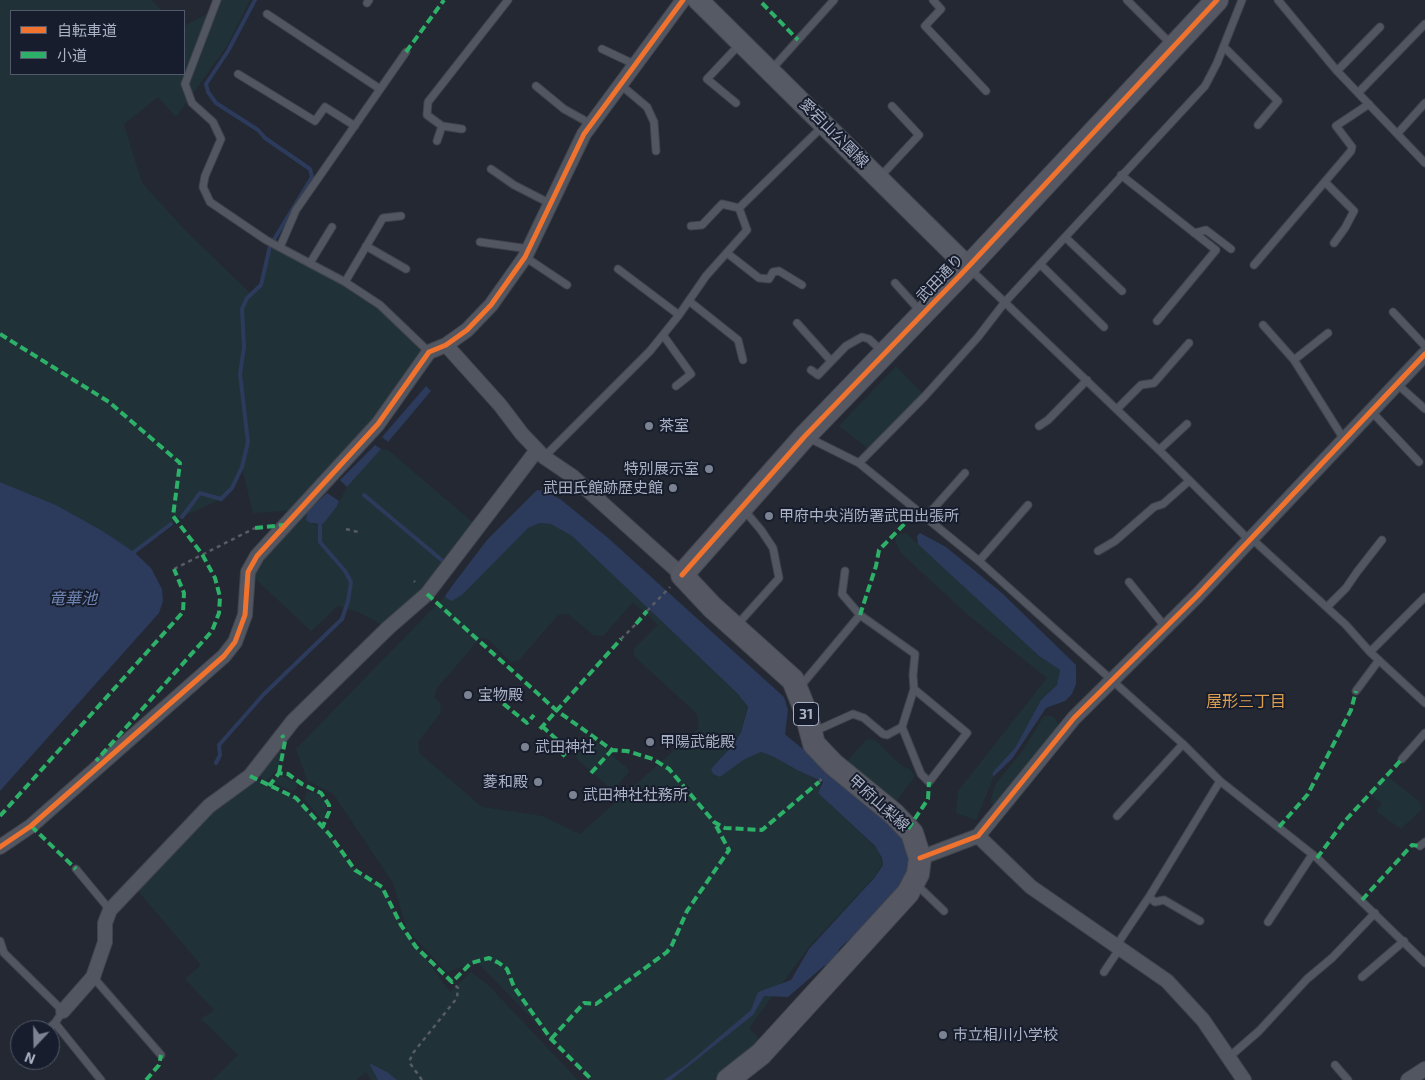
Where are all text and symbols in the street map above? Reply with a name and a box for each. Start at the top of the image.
legend [10,10,185,75]
text: 自転車道 [57,21,117,39]
text: 小道 [57,46,87,64]
street label: 愛宕山公園線 [796,95,872,171]
street label: 武田通り [913,250,967,306]
place label: 茶室 [659,417,689,435]
marker: 茶室 [643,420,655,432]
place label: 特別展示室 [624,460,699,478]
marker: 特別展示室 [703,463,715,475]
place label: 武田氏館跡歴史館 [543,479,663,497]
marker: 武田氏館跡歴史館 [667,482,679,494]
place label: 甲府中央消防署武田出張所 [779,507,959,525]
marker: 甲府中央消防署武田出張所 [763,510,775,522]
water label: 竜華池 [49,589,97,609]
place label: 宝物殿 [478,686,523,704]
marker: 宝物殿 [462,689,474,701]
district label: 屋形三丁目 [1206,692,1286,712]
road number: 31 [794,702,818,726]
place label: 甲陽武能殿 [660,733,735,751]
marker: 甲陽武能殿 [644,736,656,748]
place label: 武田神社 [535,738,595,756]
marker: 武田神社 [519,741,531,753]
street label: 甲府山梨線 [845,771,913,835]
place label: 菱和殿 [483,773,528,791]
marker: 菱和殿 [532,776,544,788]
place label: 武田神社社務所 [583,786,688,804]
marker: 武田神社社務所 [567,789,579,801]
north arrow [10,1020,60,1070]
place label: 市立相川小学校 [953,1026,1058,1044]
marker: 市立相川小学校 [937,1029,949,1041]
text: N [22,1049,38,1068]

